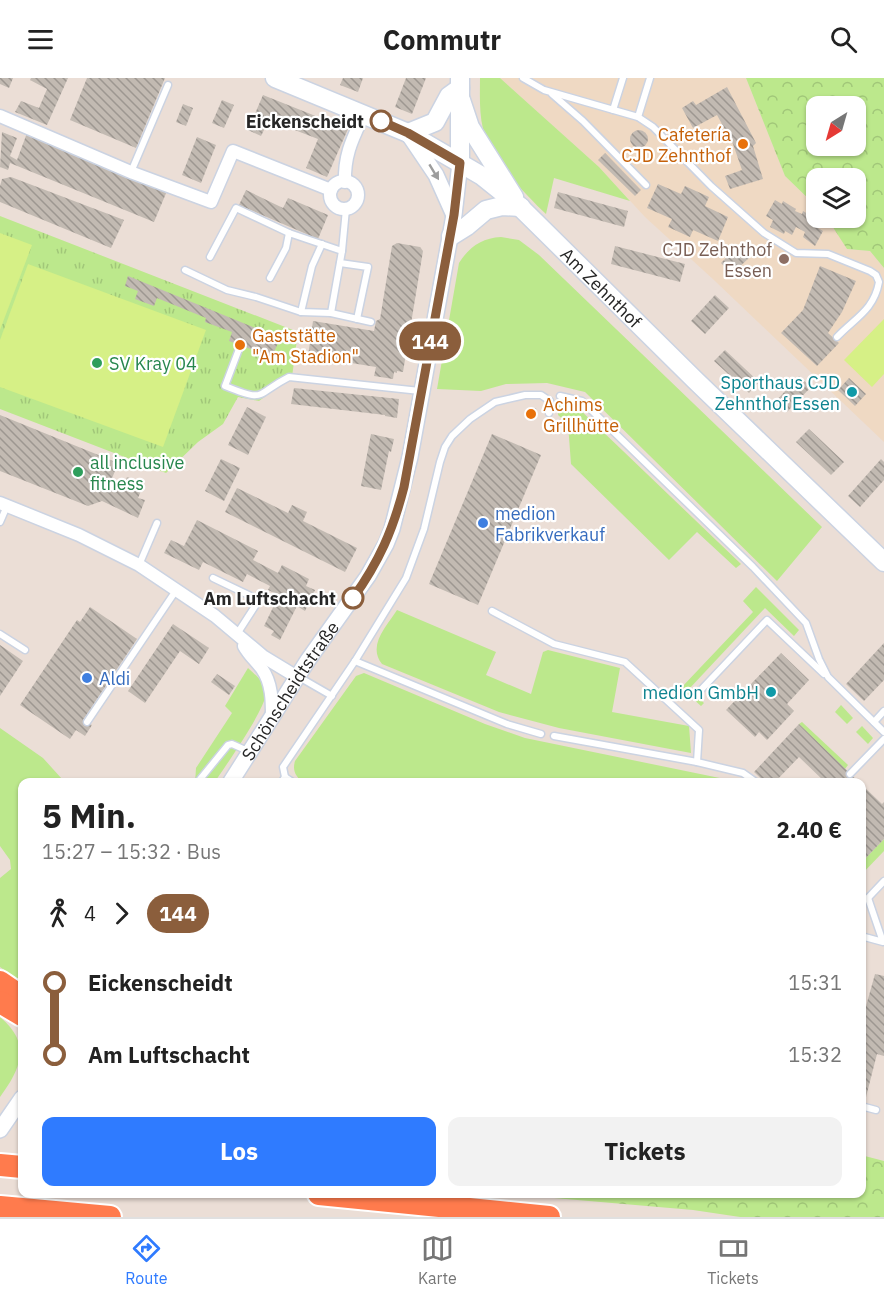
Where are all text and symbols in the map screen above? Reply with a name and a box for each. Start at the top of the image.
text: Commutr [383,22,501,57]
icon: menu [24,23,57,56]
icon: search [827,23,860,56]
north arrow [806,96,866,156]
map controls [806,96,866,228]
place label: Eickenscheidt [246,110,364,133]
marker: Eickenscheidt [370,110,392,132]
place label: Cafetería CJD Zehnthof [621,123,731,167]
marker: Cafetería CJD Zehnthof [736,137,750,151]
one-way arrow [428,164,439,180]
button: layers [806,168,866,228]
place label: CJD Zehnthof Essen [662,238,772,282]
street label: Am Zehnthof [556,242,647,333]
marker: CJD Zehnthof Essen [777,252,791,266]
line badge: 144 [396,322,464,360]
place label: Gaststätte "Am Stadion" [252,324,359,368]
text: 144 [411,327,449,355]
marker: Gaststätte "Am Stadion" [233,338,247,352]
place label: SV Kray 04 [109,352,197,375]
marker: SV Kray 04 [90,356,104,370]
place label: Sporthaus CJD Zehnthof Essen [715,371,840,415]
marker: Sporthaus CJD Zehnthof Essen [845,385,859,399]
place label: Achims Grillhütte [543,393,619,437]
marker: Achims Grillhütte [524,407,538,421]
place label: all inclusive fitness [90,451,184,495]
marker: all inclusive fitness [71,465,85,479]
place label: medion Fabrikverkauf [495,502,605,546]
marker: medion Fabrikverkauf [476,516,490,530]
place label: Am Luftschacht [203,587,336,610]
marker: Am Luftschacht [342,587,364,609]
street label: Schönscheidtstraße [236,616,344,765]
place label: Aldi [99,667,130,690]
marker: Aldi [80,671,94,685]
place label: medion GmbH [643,681,759,704]
marker: medion GmbH [764,685,778,699]
text: 5 Min. [42,794,136,837]
text: 2.40 € [777,815,842,844]
text: 15:27 – 15:32 · Bus [42,838,221,865]
icon: walk [42,897,75,930]
icon: forward [105,897,138,930]
text: 144 [159,899,197,927]
text: 4 [84,900,96,927]
text: Eickenscheidt [88,968,233,997]
text: 15:31 [788,969,842,996]
text: Am Luftschacht [88,1040,250,1069]
text: 15:32 [788,1041,842,1068]
button: Los [42,1117,436,1186]
button: Tickets [448,1117,842,1186]
tab: Route [125,1232,168,1288]
tab: Karte [418,1232,457,1288]
tab: Tickets [707,1232,759,1288]

